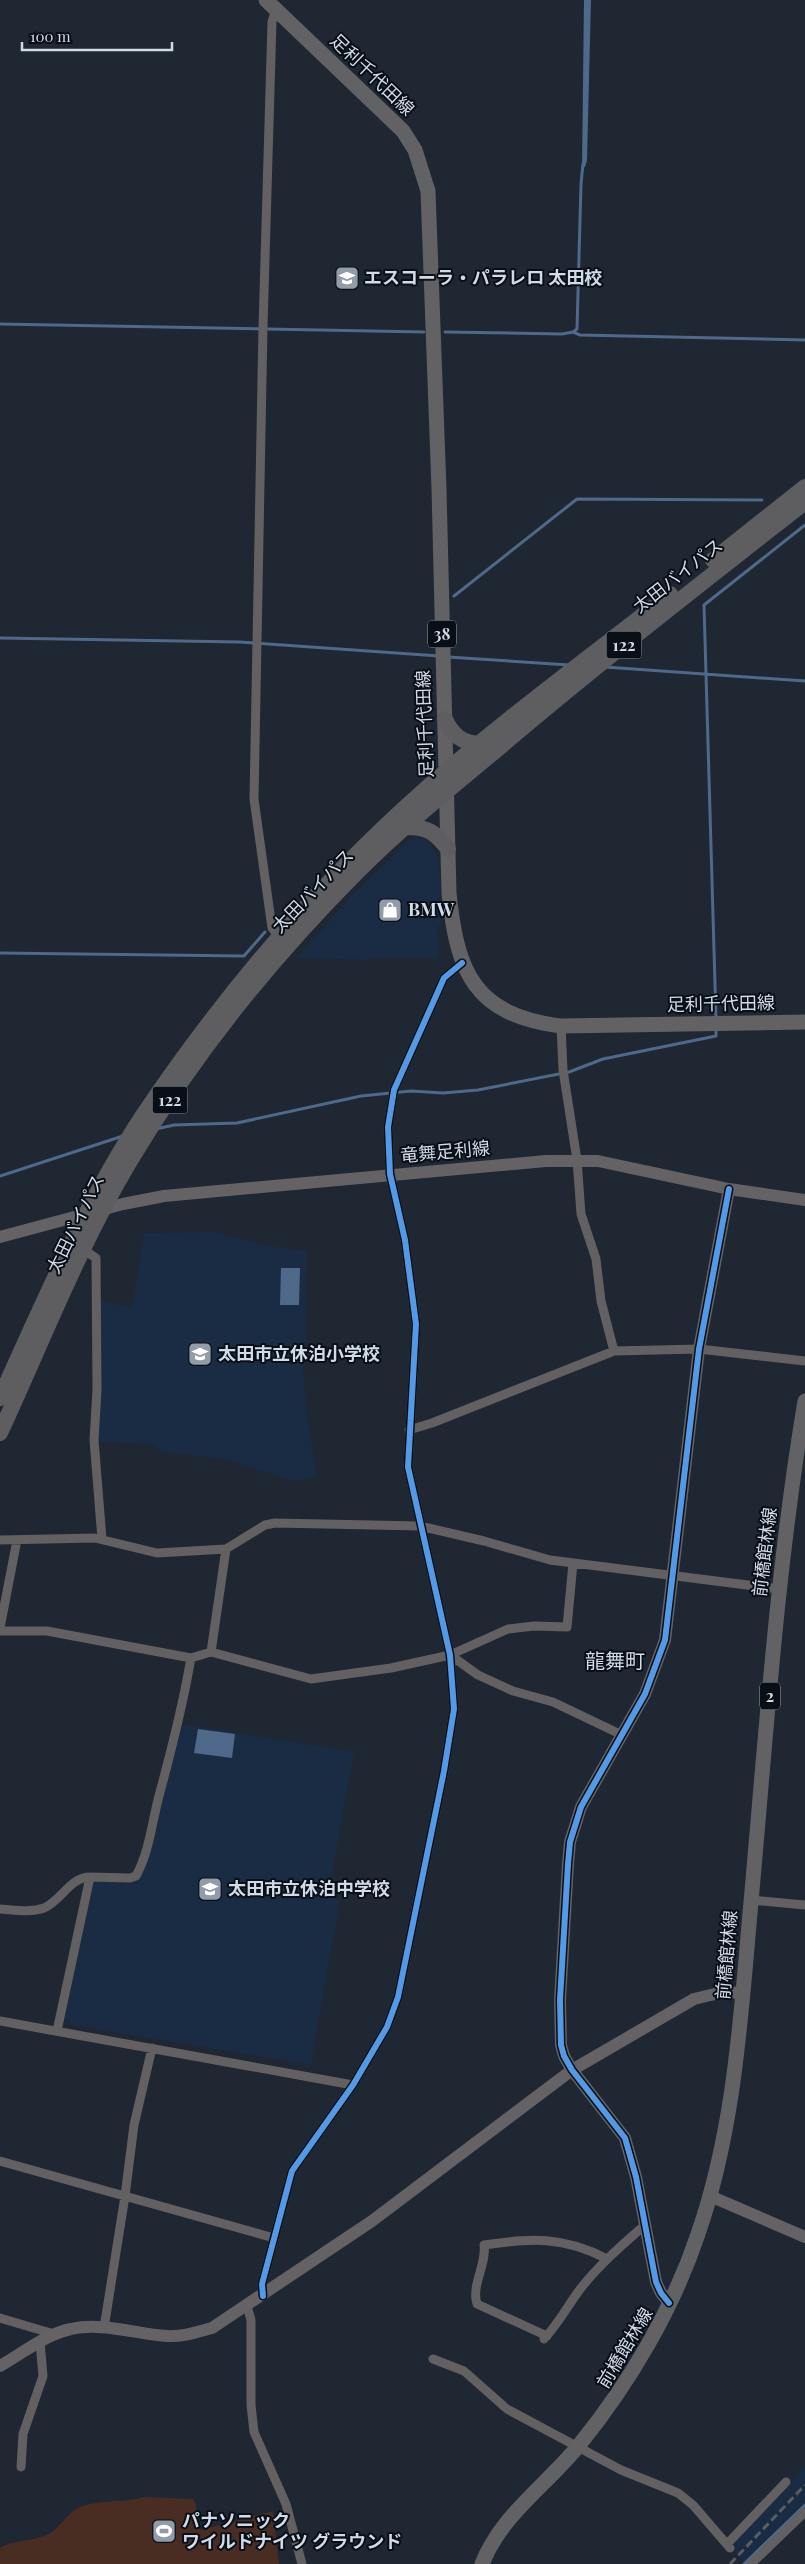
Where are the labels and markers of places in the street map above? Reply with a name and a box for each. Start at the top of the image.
school or university icon: エスコーラ・パラレロ 太田校 [334,265,360,291]
place label: エスコーラ・パラレロ 太田校 [364,265,602,289]
shop icon: BMW [377,897,403,923]
place label: BMW [408,897,455,921]
school or university icon: 太田市立休泊小学校 [187,1341,213,1367]
place label: 太田市立休泊小学校 [218,1341,380,1365]
school or university icon: 太田市立休泊中学校 [197,1876,223,1902]
place label: 太田市立休泊中学校 [228,1876,390,1900]
place label: パナソニック ワイルドナイツ グラウンド [182,2508,402,2553]
sports icon: パナソニック ワイルドナイツ グラウンド [151,2518,177,2544]

